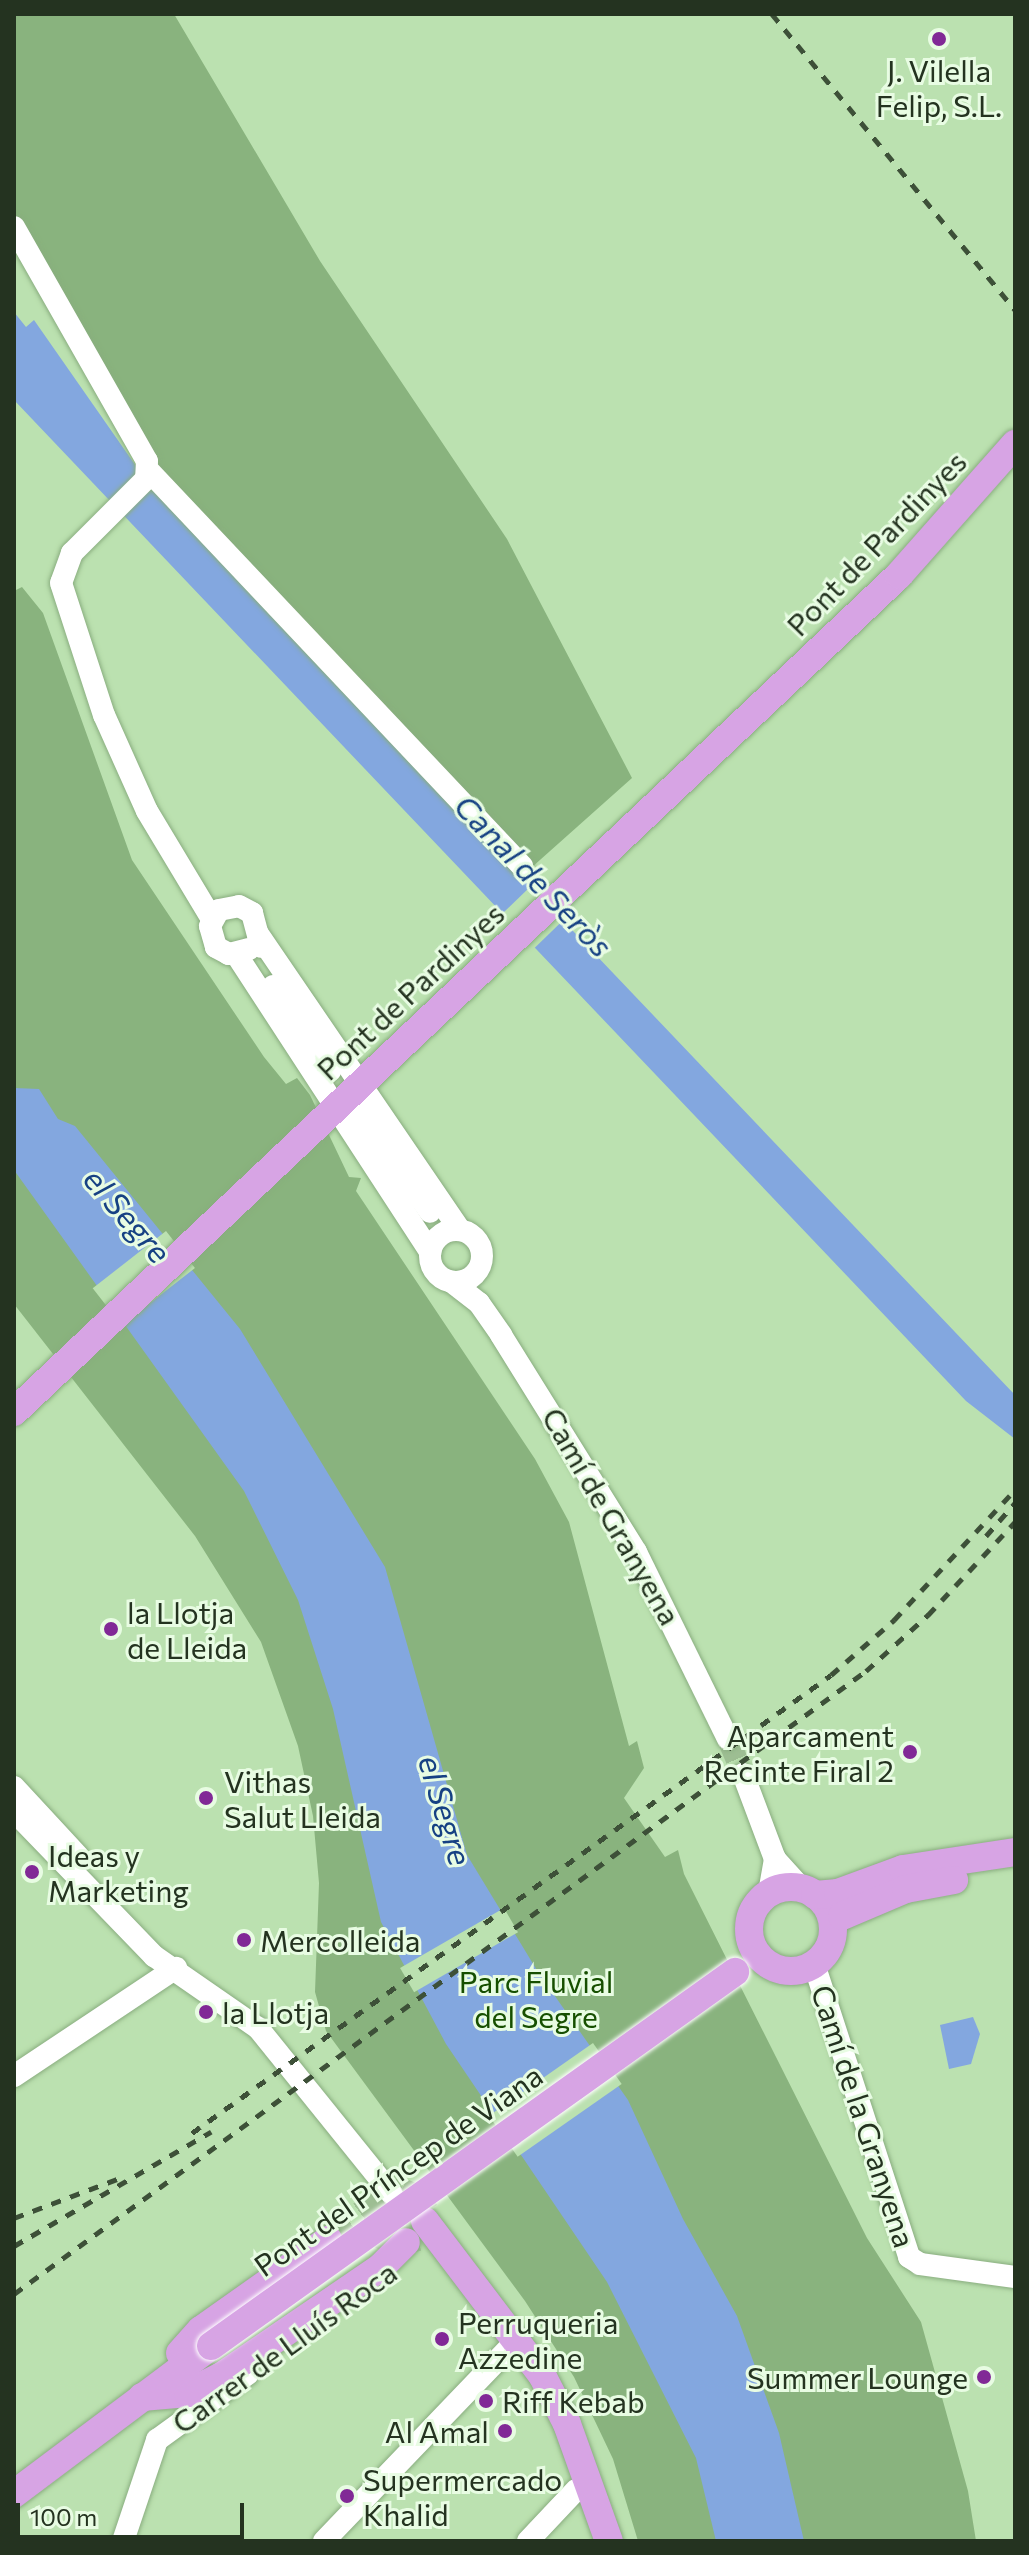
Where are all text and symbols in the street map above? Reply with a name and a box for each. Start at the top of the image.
marker: J. Vilella Felip, S.L. [930,30,948,48]
place label: J. Vilella Felip, S.L. [876,52,1002,122]
street label: Pont de Pardinyes [779,443,973,643]
water label: Canal de Seròs [447,786,621,964]
street label: Pont de Pardinyes [309,895,511,1087]
water label: el Segre [76,1160,180,1270]
street label: Camí de Granyena [535,1401,689,1631]
place label: la Llotja de Lleida [127,1594,247,1664]
marker: la Llotja de Lleida [102,1620,120,1638]
place label: Aparcament Recinte Firal 2 [703,1717,894,1788]
marker: Aparcament Recinte Firal 2 [901,1743,919,1761]
water label: el Segre [411,1750,481,1870]
place label: Vithas Salut Lleida [224,1763,381,1834]
marker: Vithas Salut Lleida [195,1787,217,1809]
place label: Ideas y Marketing [48,1837,189,1908]
marker: Ideas y Marketing [23,1863,41,1881]
place label: Mercolleida [260,1922,420,1958]
marker: Mercolleida [235,1931,253,1949]
park label: Parc Fluvial del Segre [459,1963,613,2034]
street label: Camí de la Granyena [805,1980,923,2252]
place label: la Llotja [222,1994,329,2030]
marker: la Llotja [197,2003,215,2021]
street label: Pont del Príncep de Viana [247,2057,549,2283]
street label: Carrer de Lluís Roca [165,2254,403,2440]
place label: Perruqueria Azzedine [458,2304,618,2374]
marker: Perruqueria Azzedine [433,2330,451,2348]
place label: Summer Lounge [747,2359,968,2395]
marker: Summer Lounge [975,2368,993,2386]
place label: Riff Kebab [502,2383,645,2419]
marker: Riff Kebab [477,2392,495,2410]
place label: Al Amal [385,2413,489,2449]
marker: Al Amal [496,2422,514,2440]
place label: Supermercado Khalid [363,2461,562,2532]
scale bar [20,2487,248,2537]
marker: Supermercado Khalid [338,2487,356,2505]
text: 100 m [30,2502,97,2531]

